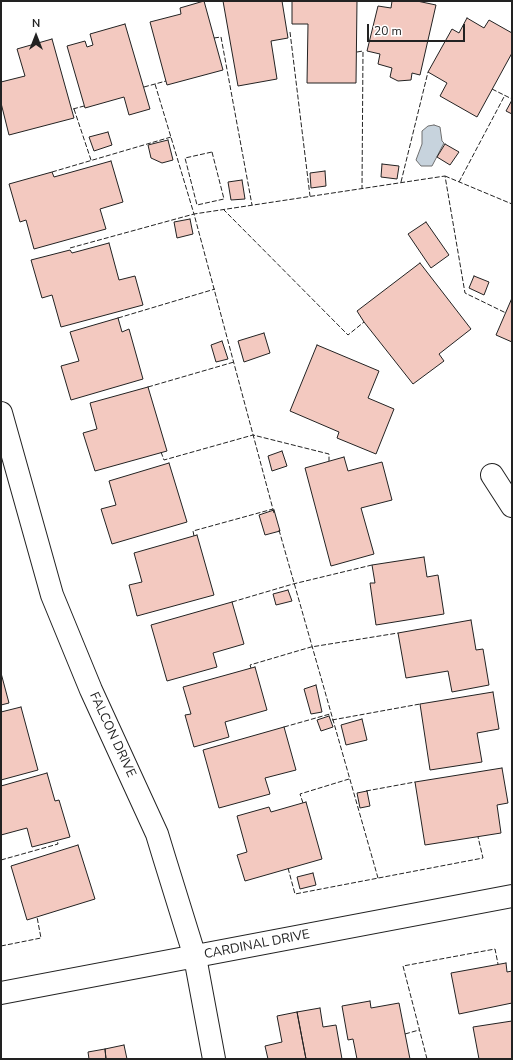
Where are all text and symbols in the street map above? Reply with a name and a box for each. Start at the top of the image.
north arrow [16,16,56,56]
text: N [32,16,40,31]
scale bar [369,16,467,42]
text: 20 m [374,23,402,39]
street label: FALCON DRIVE [85,690,139,780]
street label: CARDINAL DRIVE [203,927,311,963]

